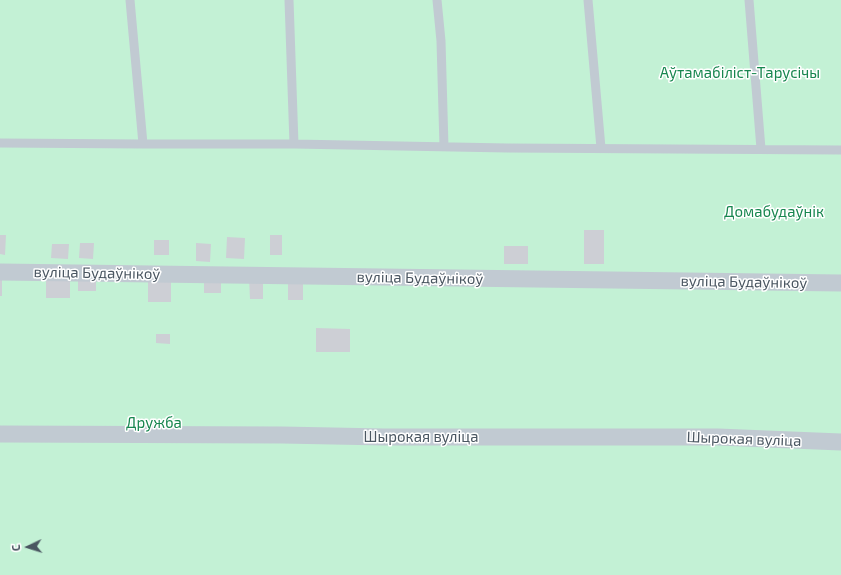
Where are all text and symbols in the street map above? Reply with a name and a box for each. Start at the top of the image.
park label: Аўтамабіліст-Тарусічы [660,64,820,82]
park label: Домабудаўнік [724,203,824,221]
street label: вуліца Будаўнікоў [34,263,160,283]
street label: вуліца Будаўнікоў [357,268,483,288]
street label: вуліца Будаўнікоў [681,272,807,292]
park label: Дружба [126,414,182,432]
street label: Шырокая вуліца [364,428,478,446]
street label: Шырокая вуліца [686,428,802,450]
north arrow [8,527,48,567]
text: С [9,544,22,552]

